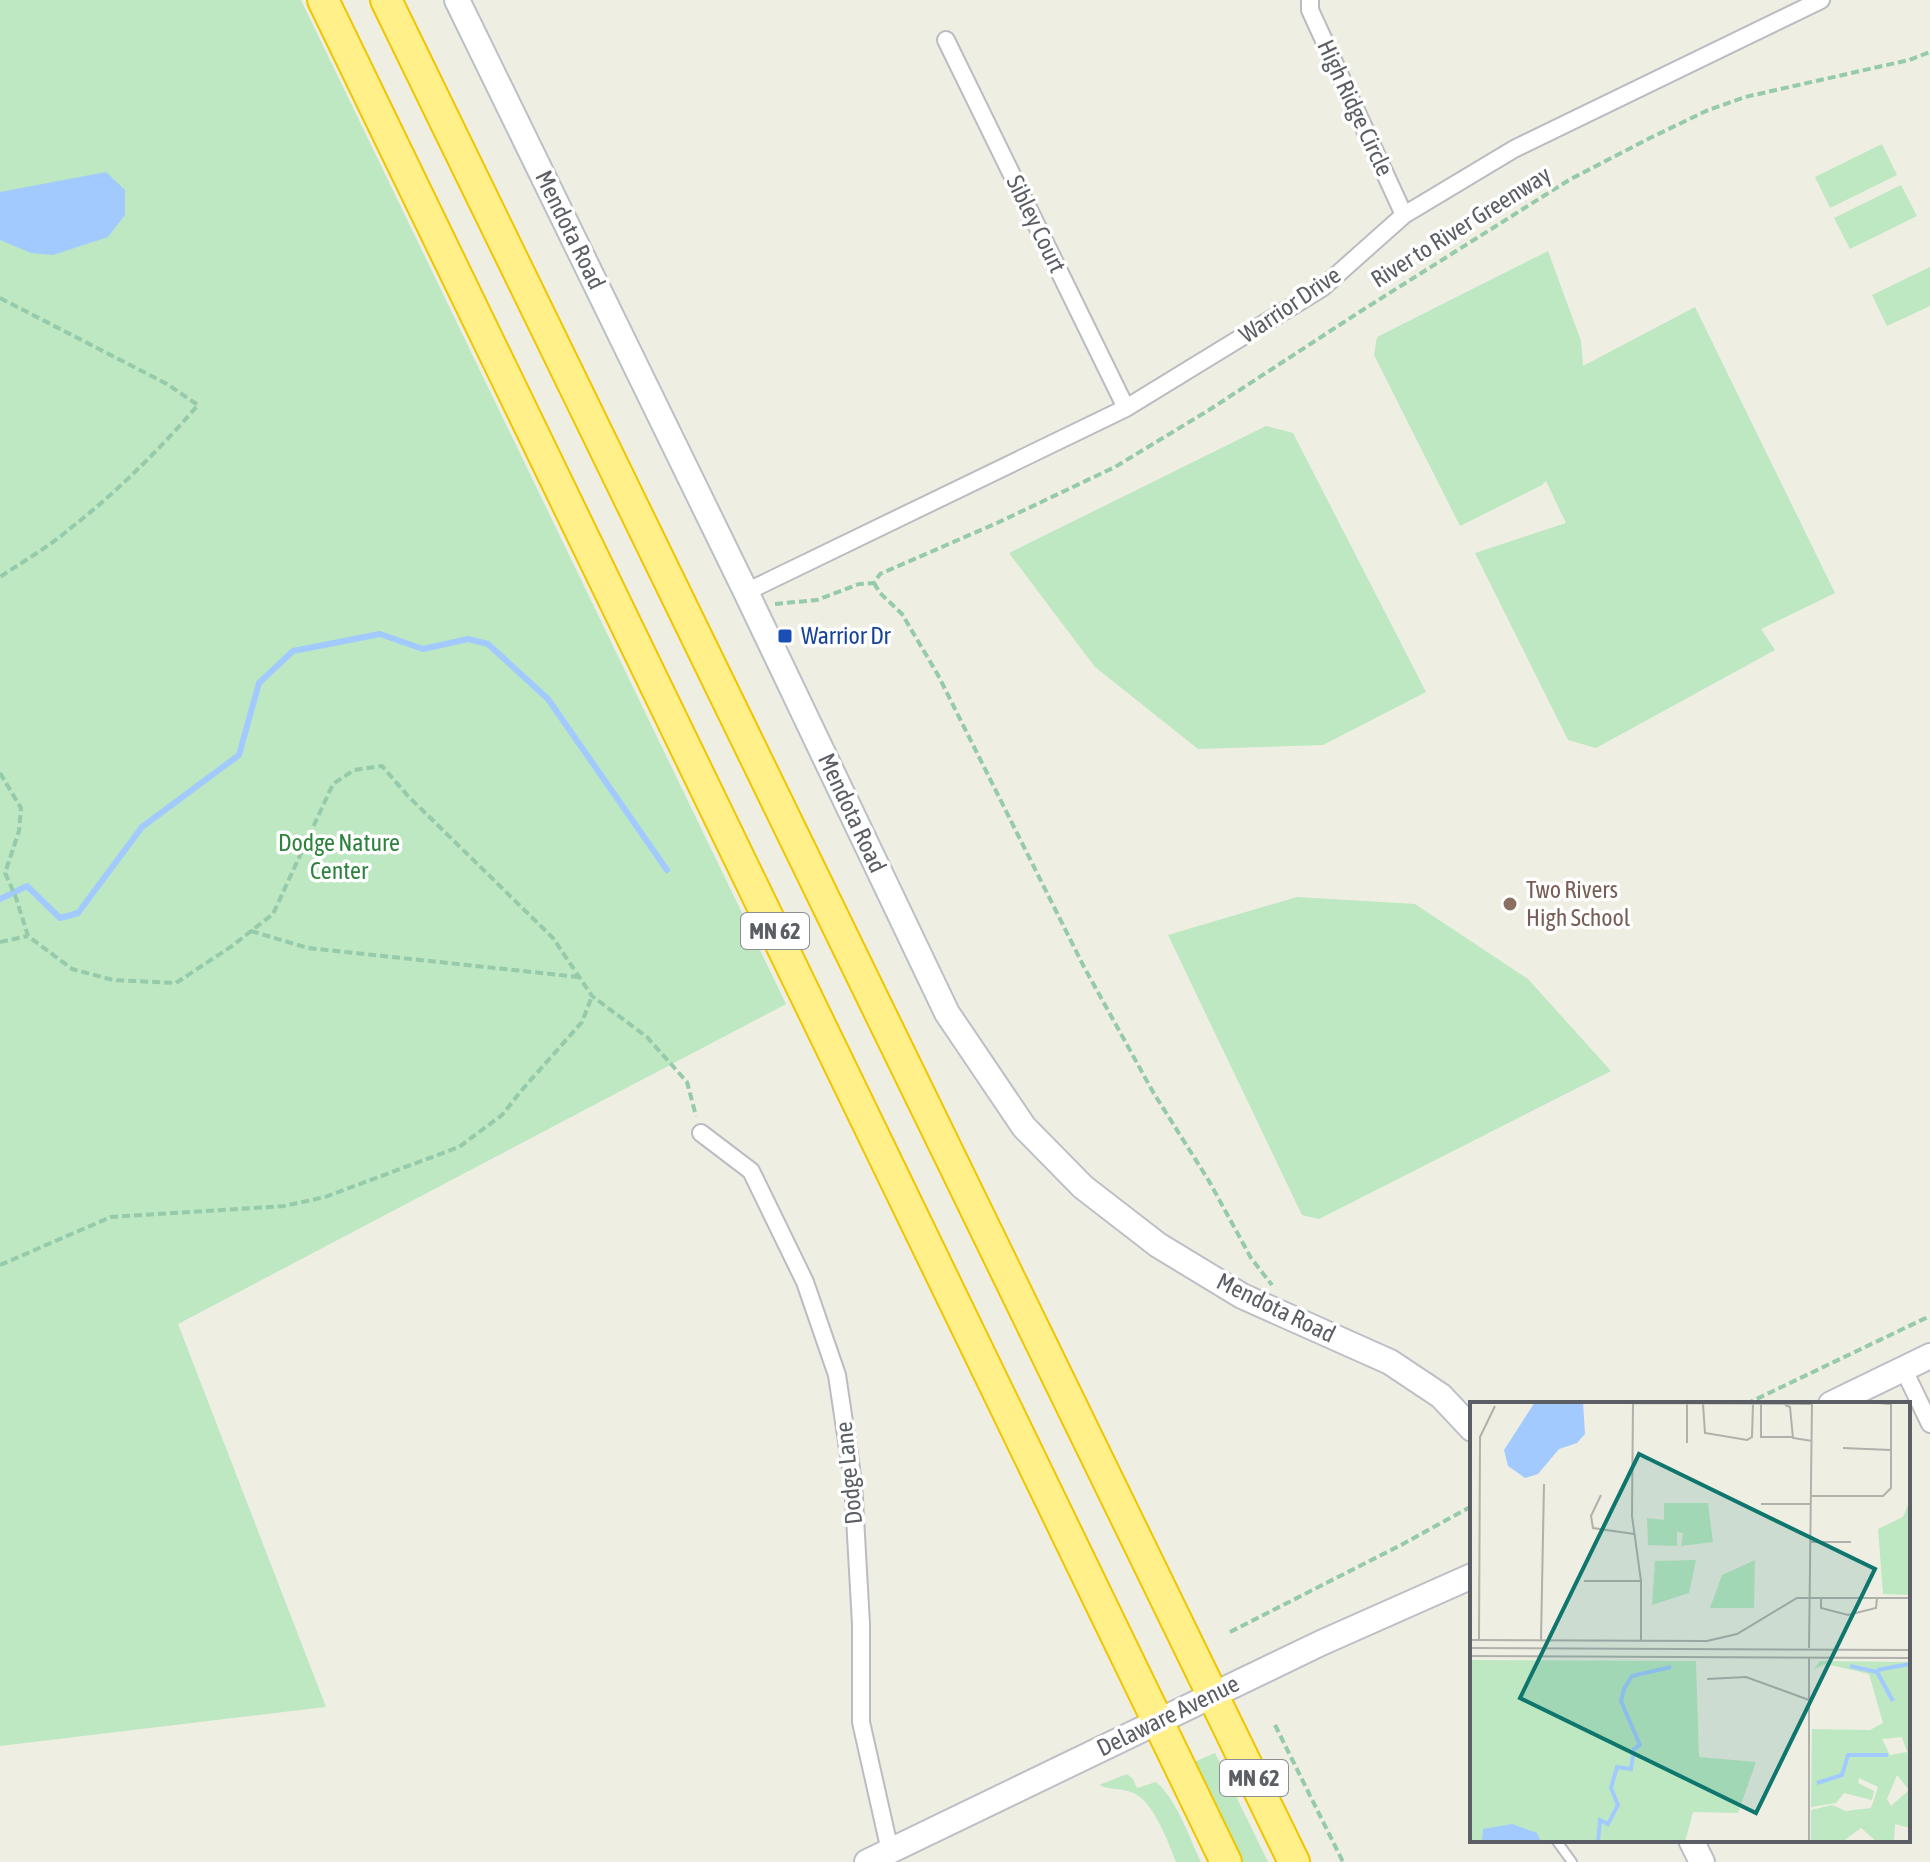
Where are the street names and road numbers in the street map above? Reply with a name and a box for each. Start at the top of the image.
street label: High Ridge Circle [1312,35,1399,180]
street label: River to River Greenway [1366,160,1555,293]
street label: Mendota Road [530,166,611,293]
street label: Sibley Court [1001,171,1071,277]
street label: Warrior Drive [1234,261,1345,348]
street label: Mendota Road [813,749,892,877]
road number: MN 62 [741,913,809,949]
street label: Mendota Road [1213,1267,1340,1348]
street label: Dodge Lane [830,1420,867,1526]
street label: Delaware Avenue [1092,1669,1243,1762]
road number: MN 62 [1220,1760,1288,1796]

